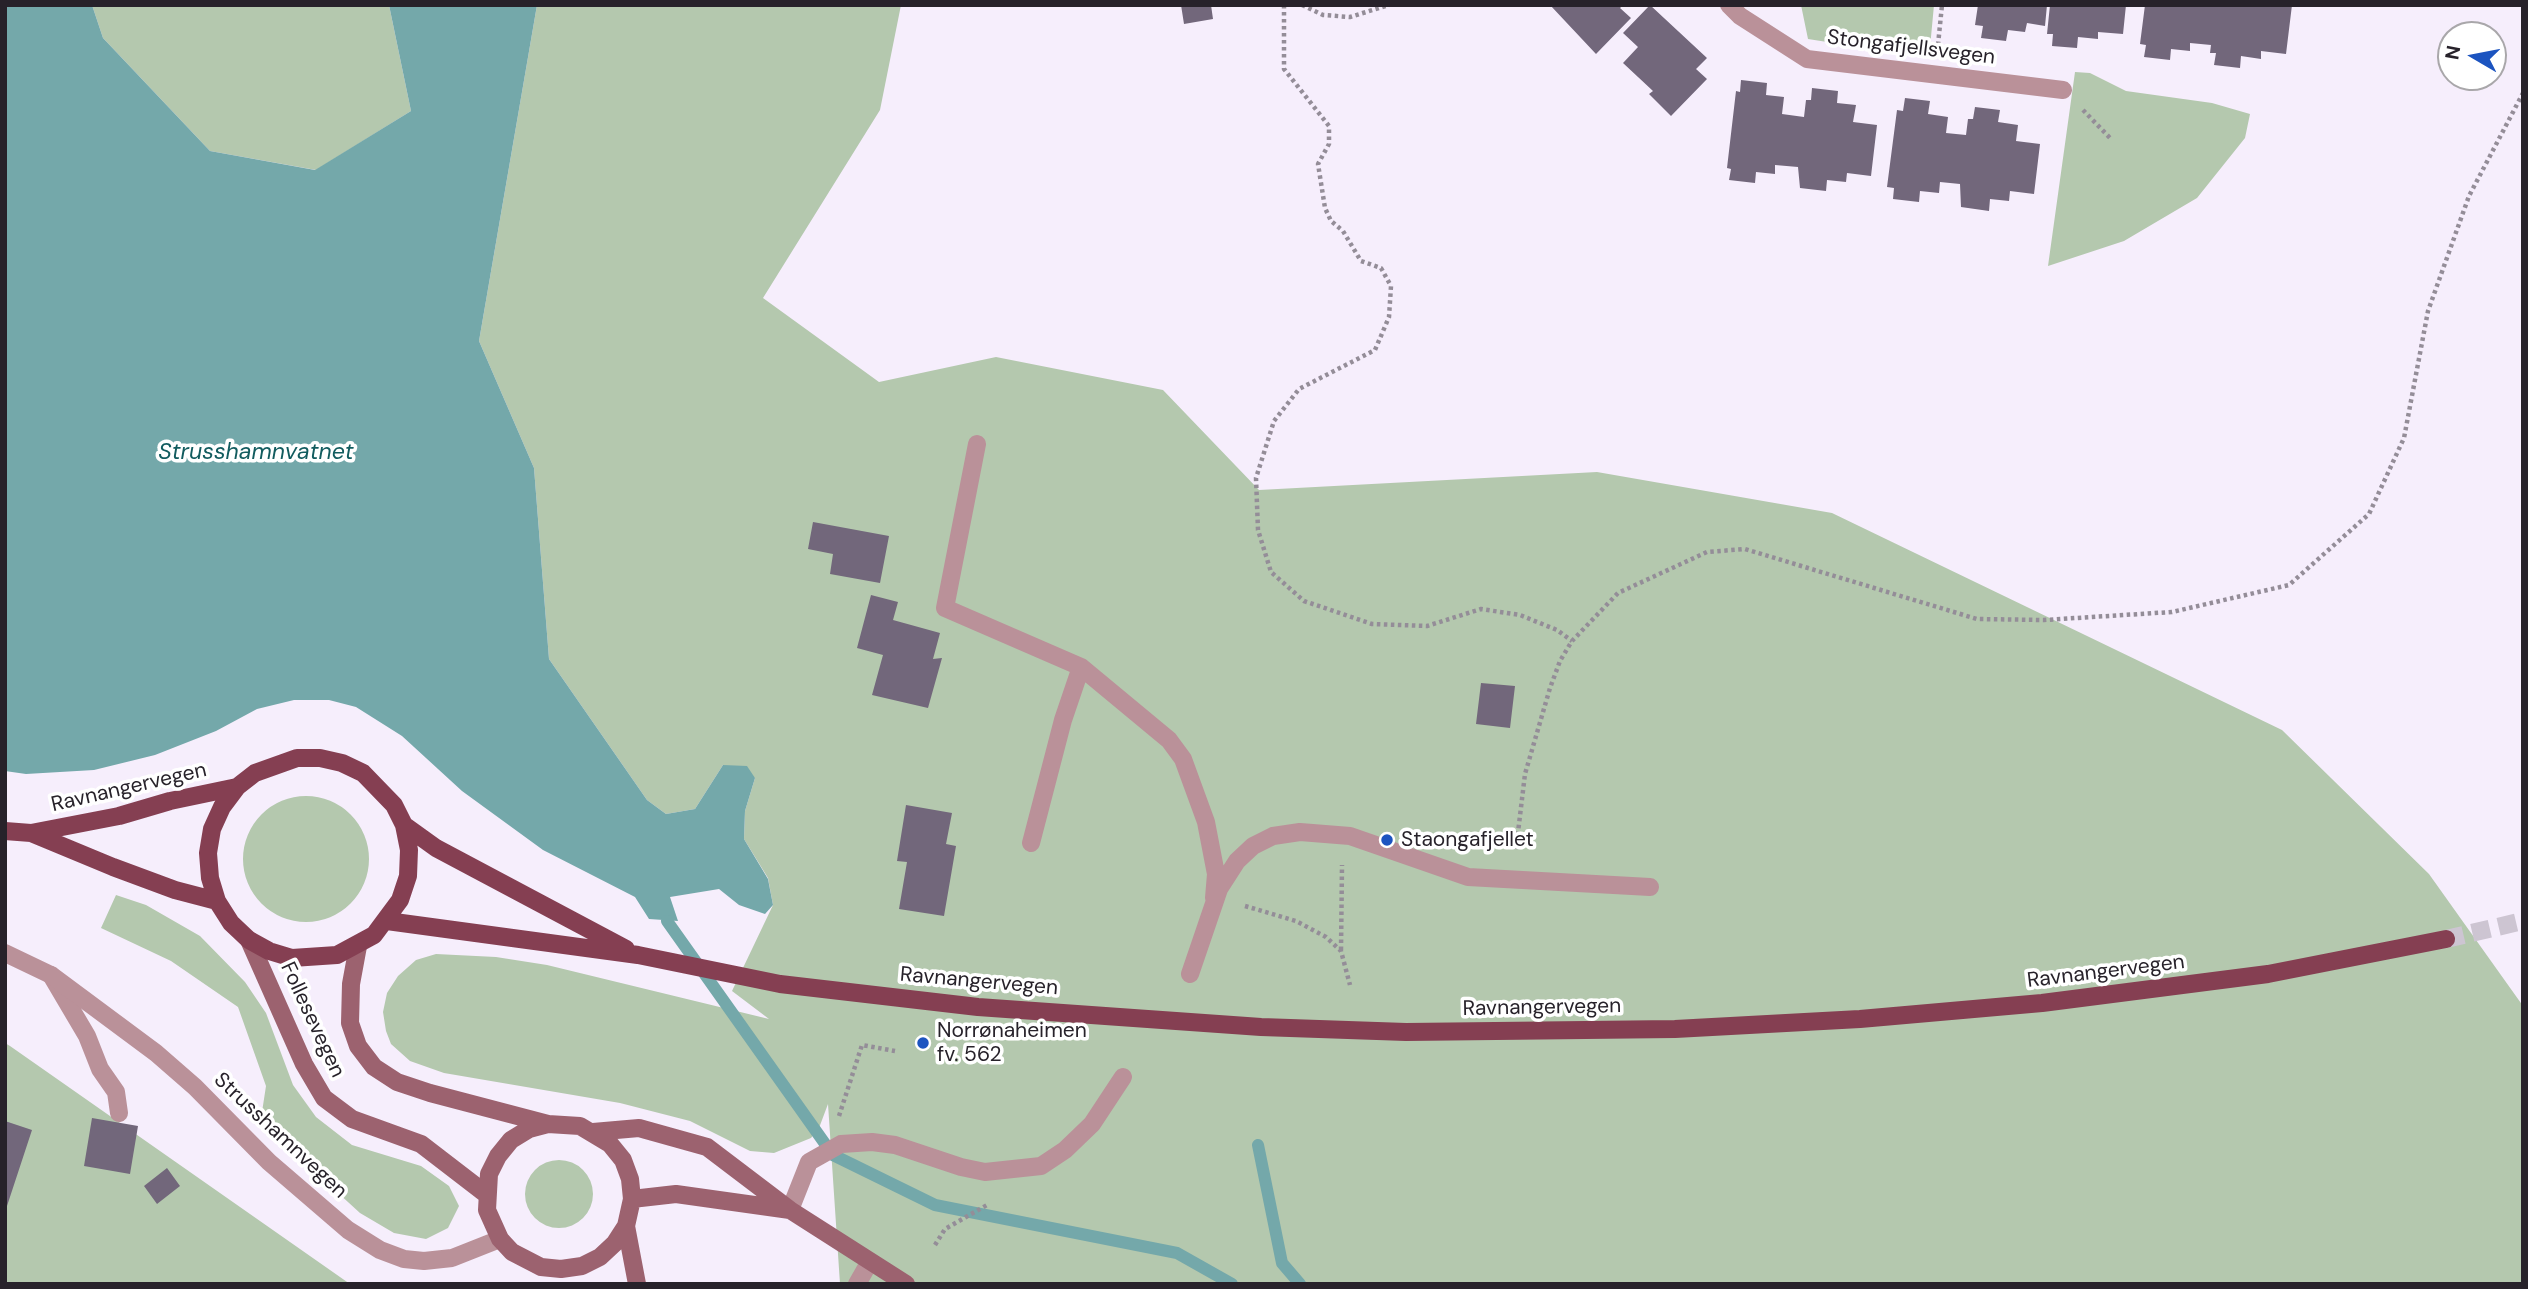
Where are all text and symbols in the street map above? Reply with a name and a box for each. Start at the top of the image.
north arrow [2437,21,2507,91]
street label: Stongafjellsvegen [1826,25,1996,71]
text: N [2439,44,2466,62]
water label: Strusshamnvatnet [158,439,354,467]
street label: Ravnangervegen [49,758,209,818]
place label: Staongafjellet [1401,827,1534,853]
marker: Staongafjellet [1379,832,1395,848]
street label: Ravnangervegen [2026,950,2186,994]
street label: Follesevegen [274,958,350,1082]
street label: Ravnangervegen [899,963,1059,1001]
street label: Ravnangervegen [1463,994,1621,1022]
place label: Norrønaheimen fv. 562 [937,1018,1087,1068]
marker: Norrønaheimen fv. 562 [915,1035,931,1051]
street label: Strusshamnvegen [208,1068,352,1204]

